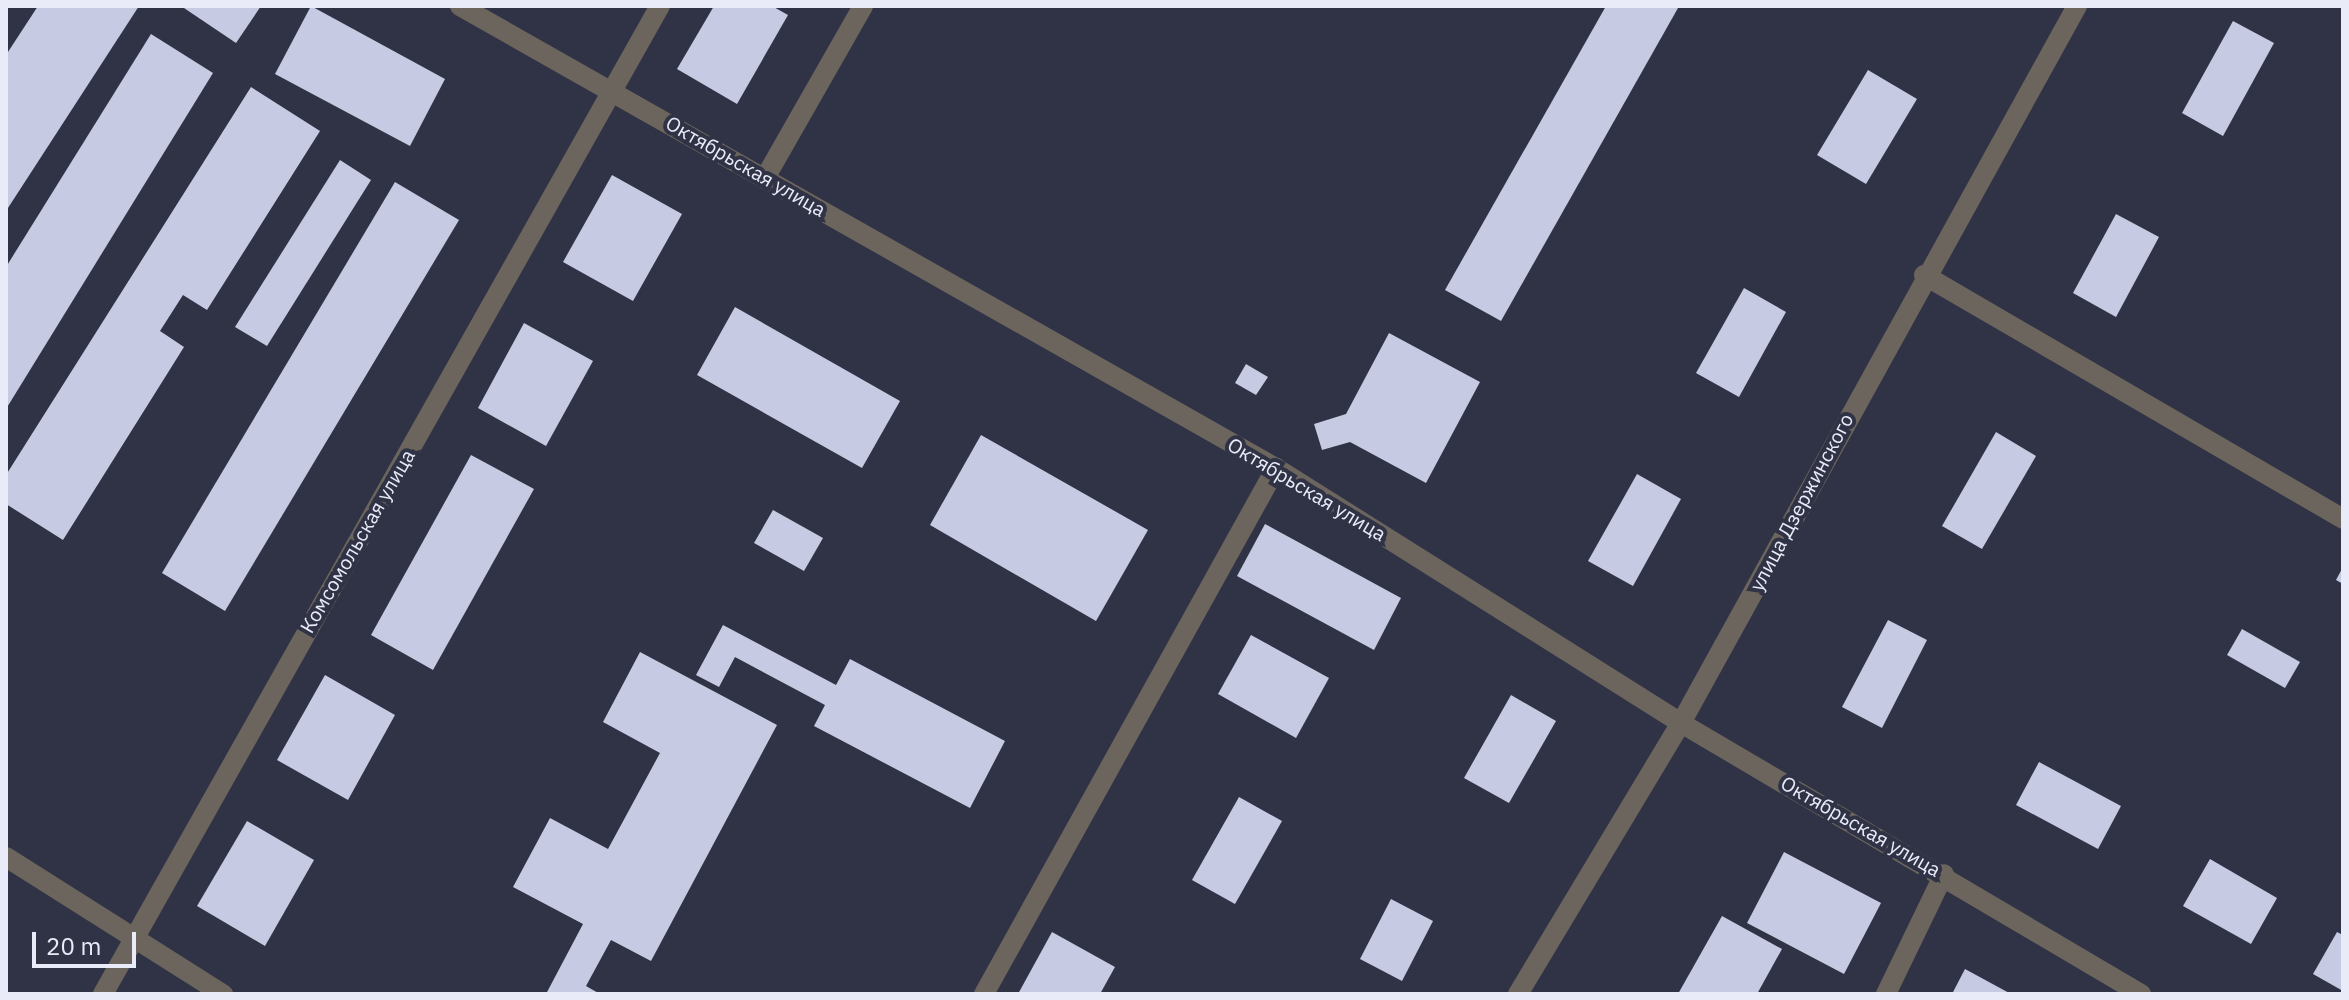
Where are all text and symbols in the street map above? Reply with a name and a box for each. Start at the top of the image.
street label: Октябрьская улица [662,110,830,222]
street label: улица Дзержинского [1744,409,1858,595]
street label: Октябрьская улица [1223,432,1391,546]
street label: Комсомольская улица [295,445,419,637]
street label: Октябрьская улица [1777,770,1945,882]
scale bar [36,916,140,966]
text: 20 m [46,930,101,962]

